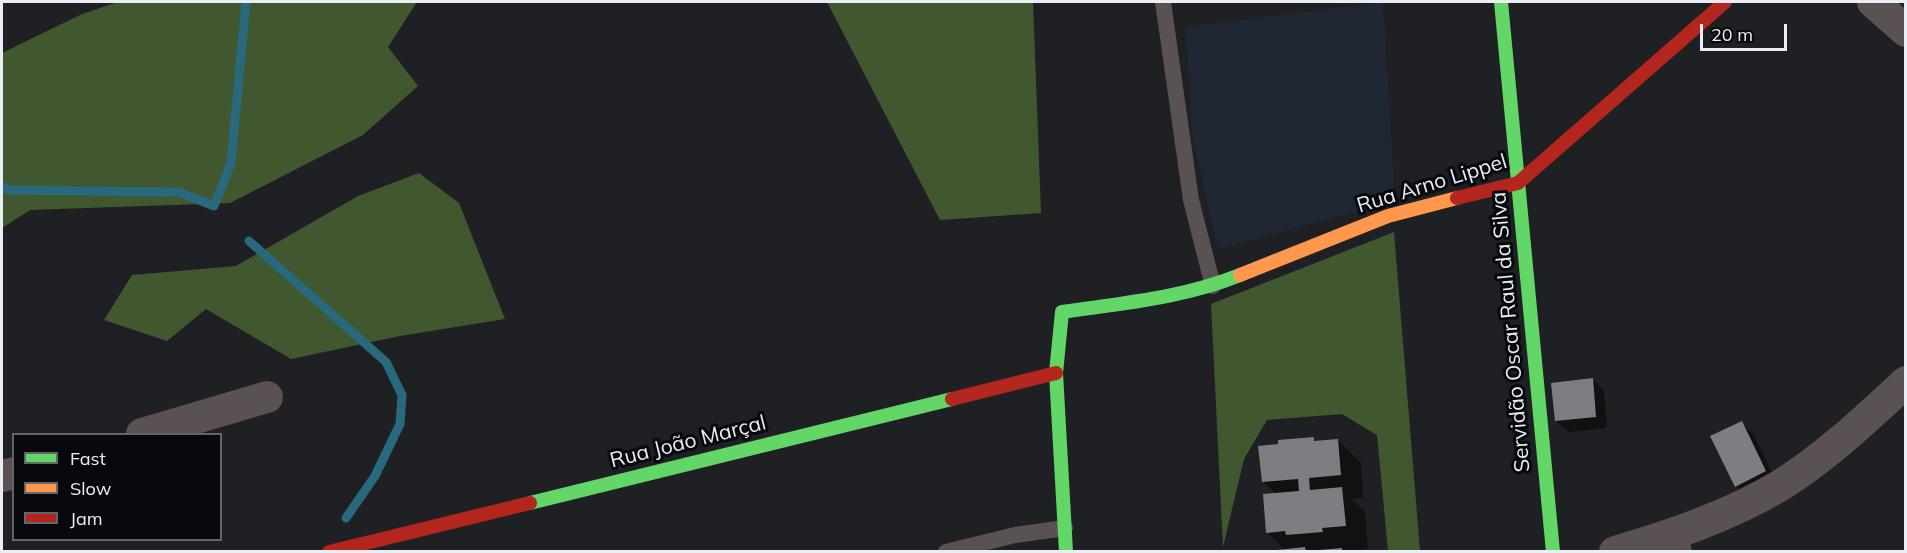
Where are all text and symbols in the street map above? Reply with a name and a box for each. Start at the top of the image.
scale bar [1703,12,1790,50]
text: 20 m [1711,23,1753,46]
street label: Rua Arno Lippel [1354,149,1510,219]
street label: Servidão Oscar Raul da Silva [1486,191,1536,473]
street label: Rua João Marçal [607,410,769,474]
legend [12,433,222,541]
text: Fast [70,447,106,470]
text: Slow [70,477,111,500]
text: Jam [70,507,103,530]

